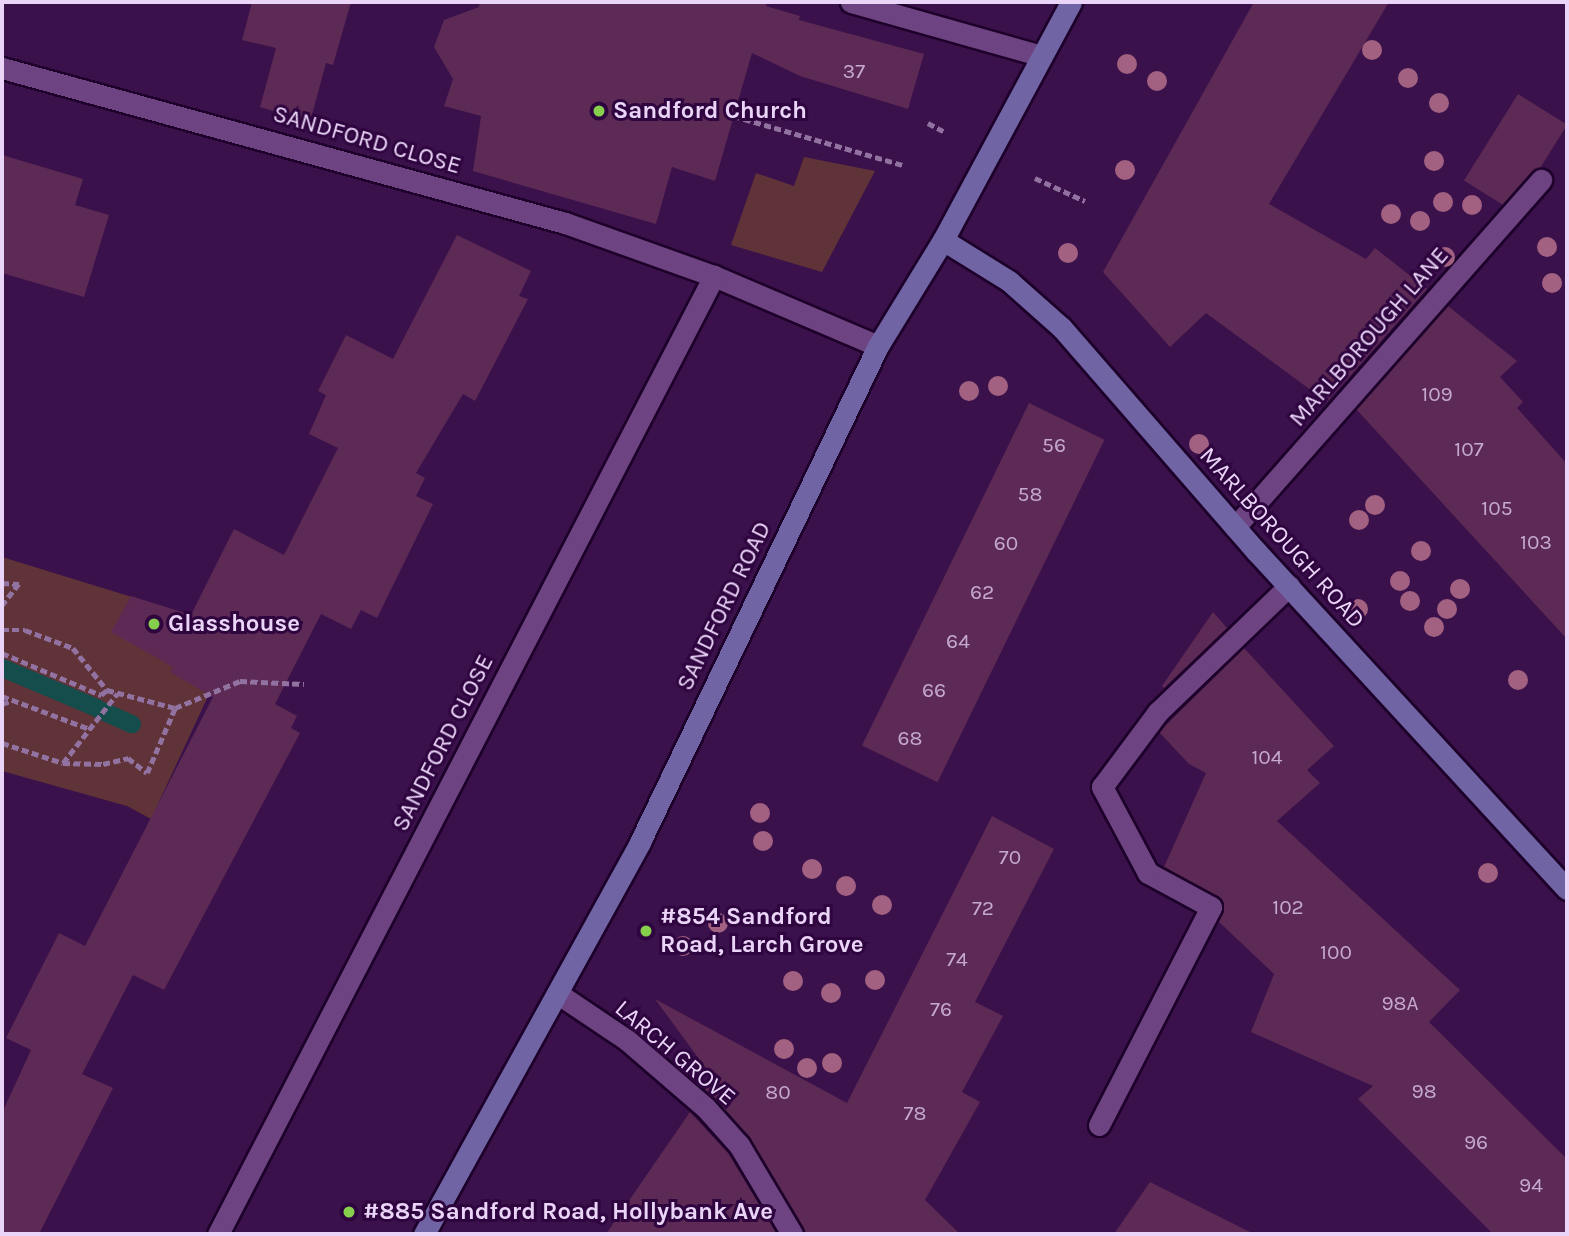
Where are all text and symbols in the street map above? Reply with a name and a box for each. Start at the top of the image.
house number: 37 [843,58,865,84]
place label: Sandford Church [613,97,807,125]
street label: SANDFORD CLOSE [270,99,464,181]
marker: Sandford Church [591,103,607,119]
street label: MARLBOROUGH LANE [1283,241,1455,433]
house number: 109 [1421,381,1453,407]
house number: 56 [1042,432,1066,458]
house number: 107 [1454,436,1484,462]
street label: MARLBOROUGH ROAD [1193,442,1371,634]
house number: 58 [1018,481,1042,507]
house number: 105 [1481,495,1513,521]
street label: SANDFORD ROAD [671,517,777,695]
house number: 103 [1520,529,1552,555]
house number: 60 [994,530,1018,556]
house number: 62 [970,579,994,605]
place label: Glasshouse [168,610,300,638]
marker: Glasshouse [146,616,162,632]
house number: 64 [946,628,970,654]
street label: SANDFORD CLOSE [386,650,500,836]
house number: 66 [922,677,946,703]
house number: 68 [898,725,922,751]
house number: 104 [1251,744,1283,770]
house number: 70 [999,844,1021,870]
house number: 102 [1272,894,1304,920]
house number: 72 [972,895,994,921]
place label: #854 Sandford Road, Larch Grove [660,903,863,959]
marker: #854 Sandford Road, Larch Grove [638,923,654,939]
house number: 100 [1320,939,1352,965]
house number: 74 [946,946,968,972]
house number: 98A [1381,990,1419,1016]
street label: LARCH GROVE [609,994,741,1112]
house number: 76 [930,996,952,1022]
house number: 98 [1411,1078,1437,1104]
house number: 80 [765,1079,791,1105]
house number: 78 [904,1100,926,1126]
house number: 96 [1464,1129,1488,1155]
house number: 94 [1519,1172,1543,1198]
place label: #885 Sandford Road, Hollybank Ave [363,1198,773,1226]
marker: #885 Sandford Road, Hollybank Ave [341,1204,357,1220]

